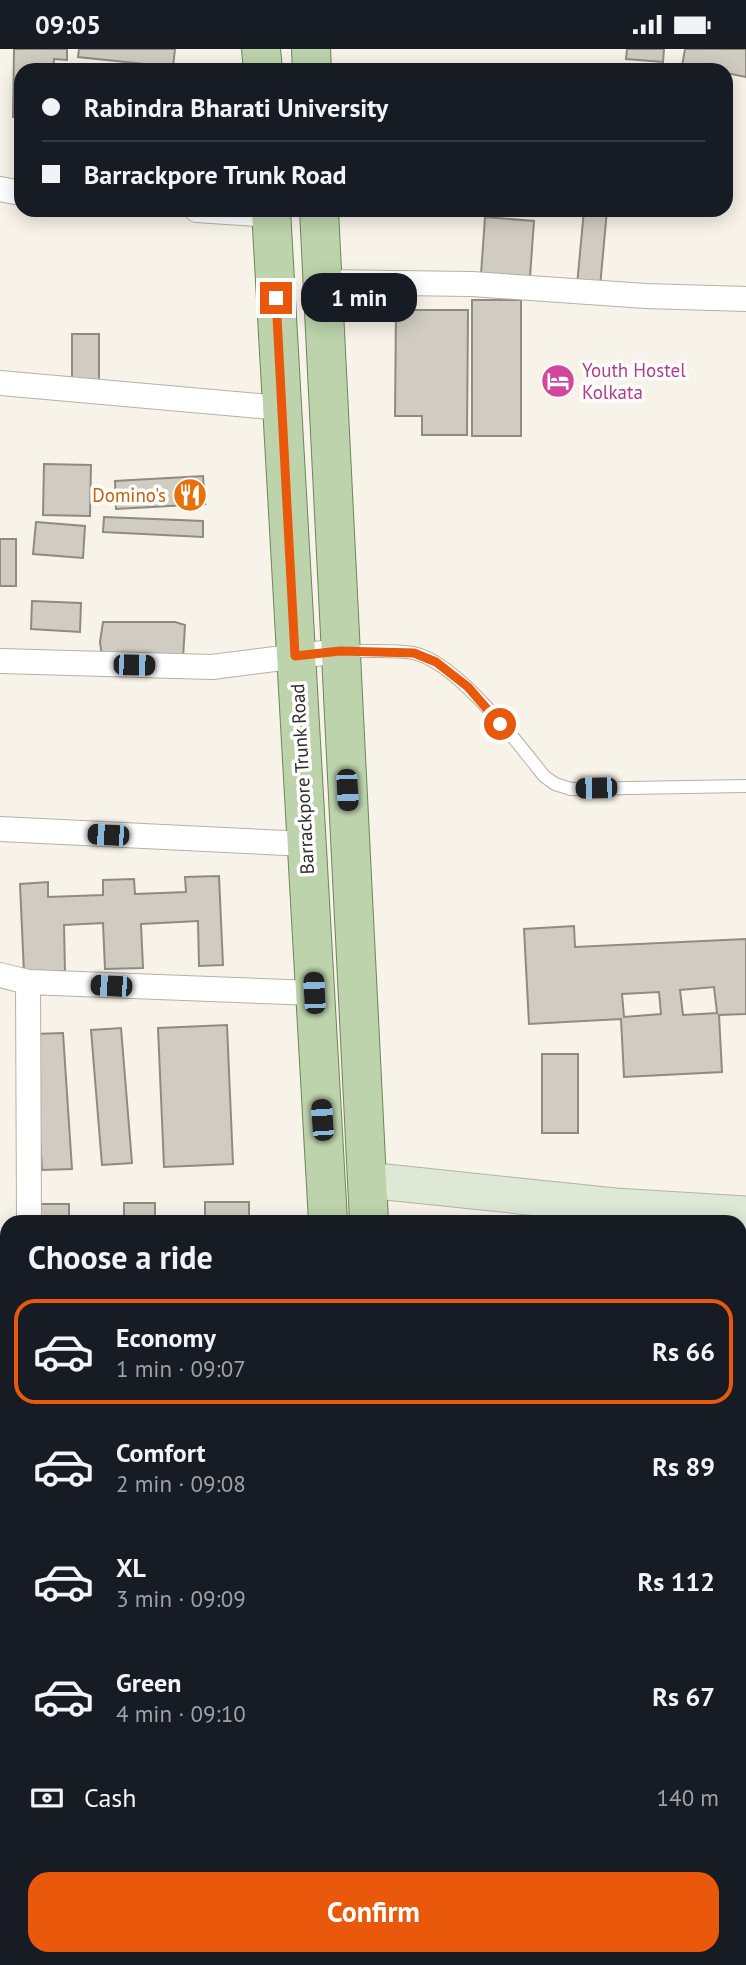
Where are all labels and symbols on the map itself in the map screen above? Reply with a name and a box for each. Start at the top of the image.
callout: 1 min [300,273,416,323]
route end [260,282,292,314]
place label: Youth Hostel Kolkata [582,358,686,404]
hotel icon: Youth Hostel Kolkata [539,362,577,400]
restaurant icon: Domino's [171,476,209,514]
place label: Domino's [92,483,166,507]
car [113,654,156,676]
street label: Barrackpore Trunk Road [285,683,319,875]
route start [484,708,516,740]
car [336,768,359,812]
car [575,777,618,799]
car [87,823,130,847]
car [303,971,326,1015]
car [90,974,133,998]
car [311,1098,334,1142]

